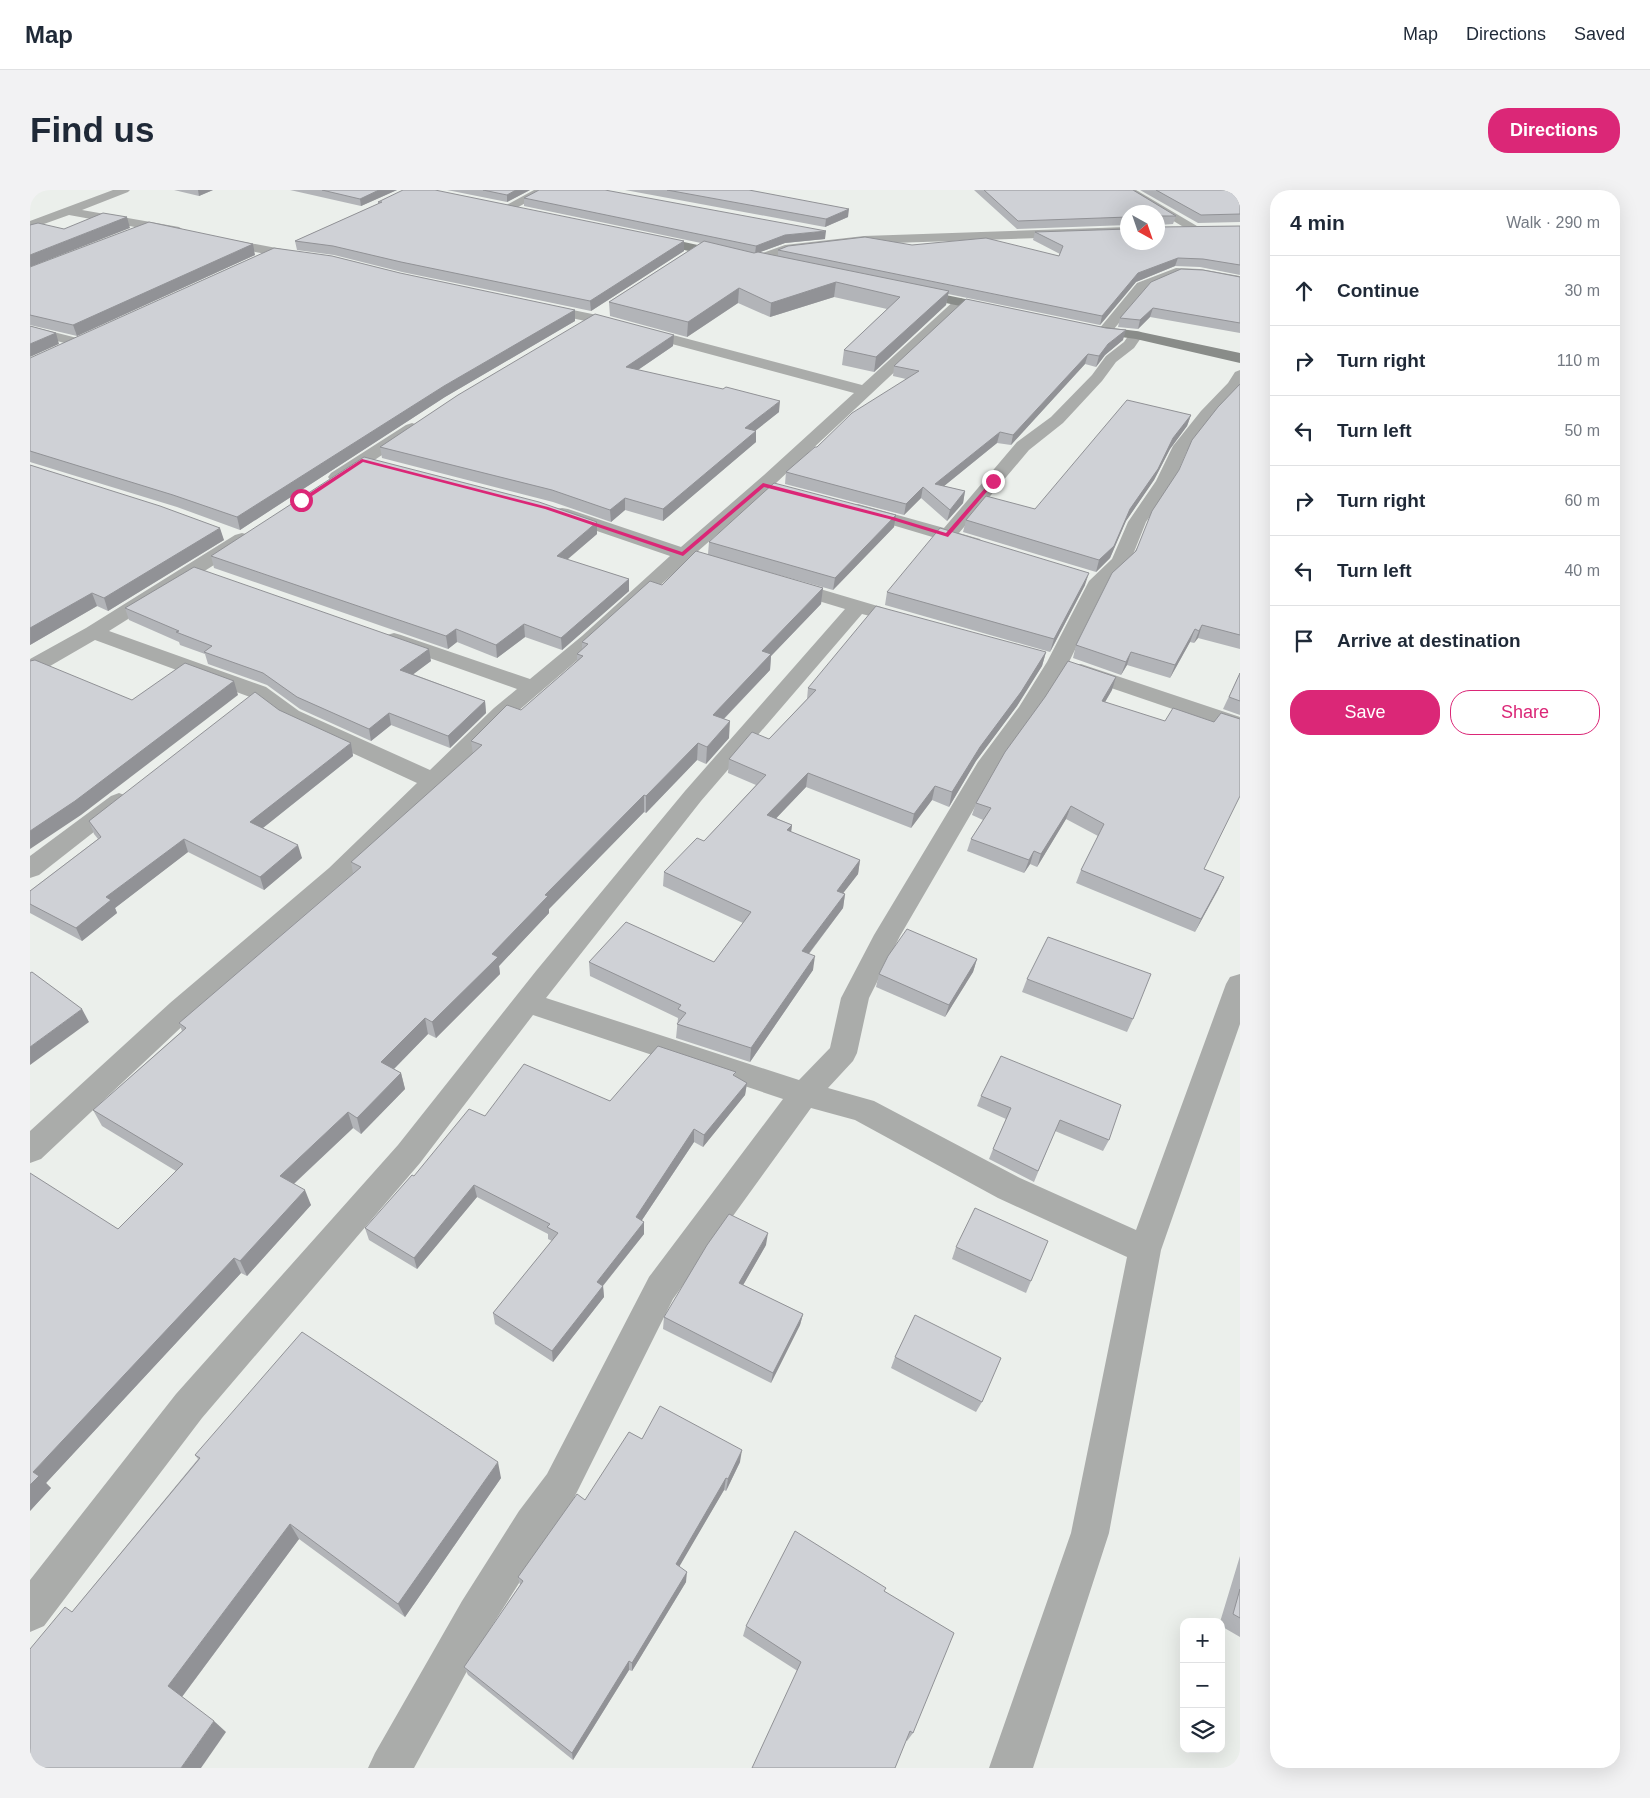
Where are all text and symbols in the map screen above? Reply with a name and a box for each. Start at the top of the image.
text: Map [25,21,73,48]
text: Map [1403,24,1438,44]
text: Directions [1466,24,1546,44]
text: Saved [1574,24,1625,44]
button: Directions [1488,108,1620,153]
text: Find us [30,110,154,149]
north arrow [1120,205,1165,250]
text: 4 min [1290,211,1345,234]
text: Walk · 290 m [1506,214,1600,231]
icon: ahead [1290,277,1318,305]
text: Continue [1337,280,1419,301]
text: 30 m [1564,282,1600,299]
icon: right [1290,347,1318,375]
text: Turn right [1337,350,1425,371]
text: 110 m [1557,352,1600,369]
icon: left [1290,417,1318,445]
text: Turn left [1337,420,1412,441]
text: 50 m [1564,422,1600,439]
route end [982,470,1005,493]
icon: right [1290,487,1318,515]
route start [290,489,313,512]
text: Turn right [1337,490,1425,511]
text: 60 m [1564,492,1600,509]
icon: left [1290,557,1318,585]
text: Turn left [1337,560,1412,581]
text: 40 m [1564,562,1600,579]
icon: arrive [1290,627,1318,655]
text: Arrive at destination [1337,630,1521,651]
button: Save [1290,690,1440,735]
button: Share [1450,690,1600,735]
map controls [1180,1618,1225,1753]
button: + [1180,1618,1225,1663]
button: − [1180,1663,1225,1708]
button: layers [1180,1708,1225,1753]

